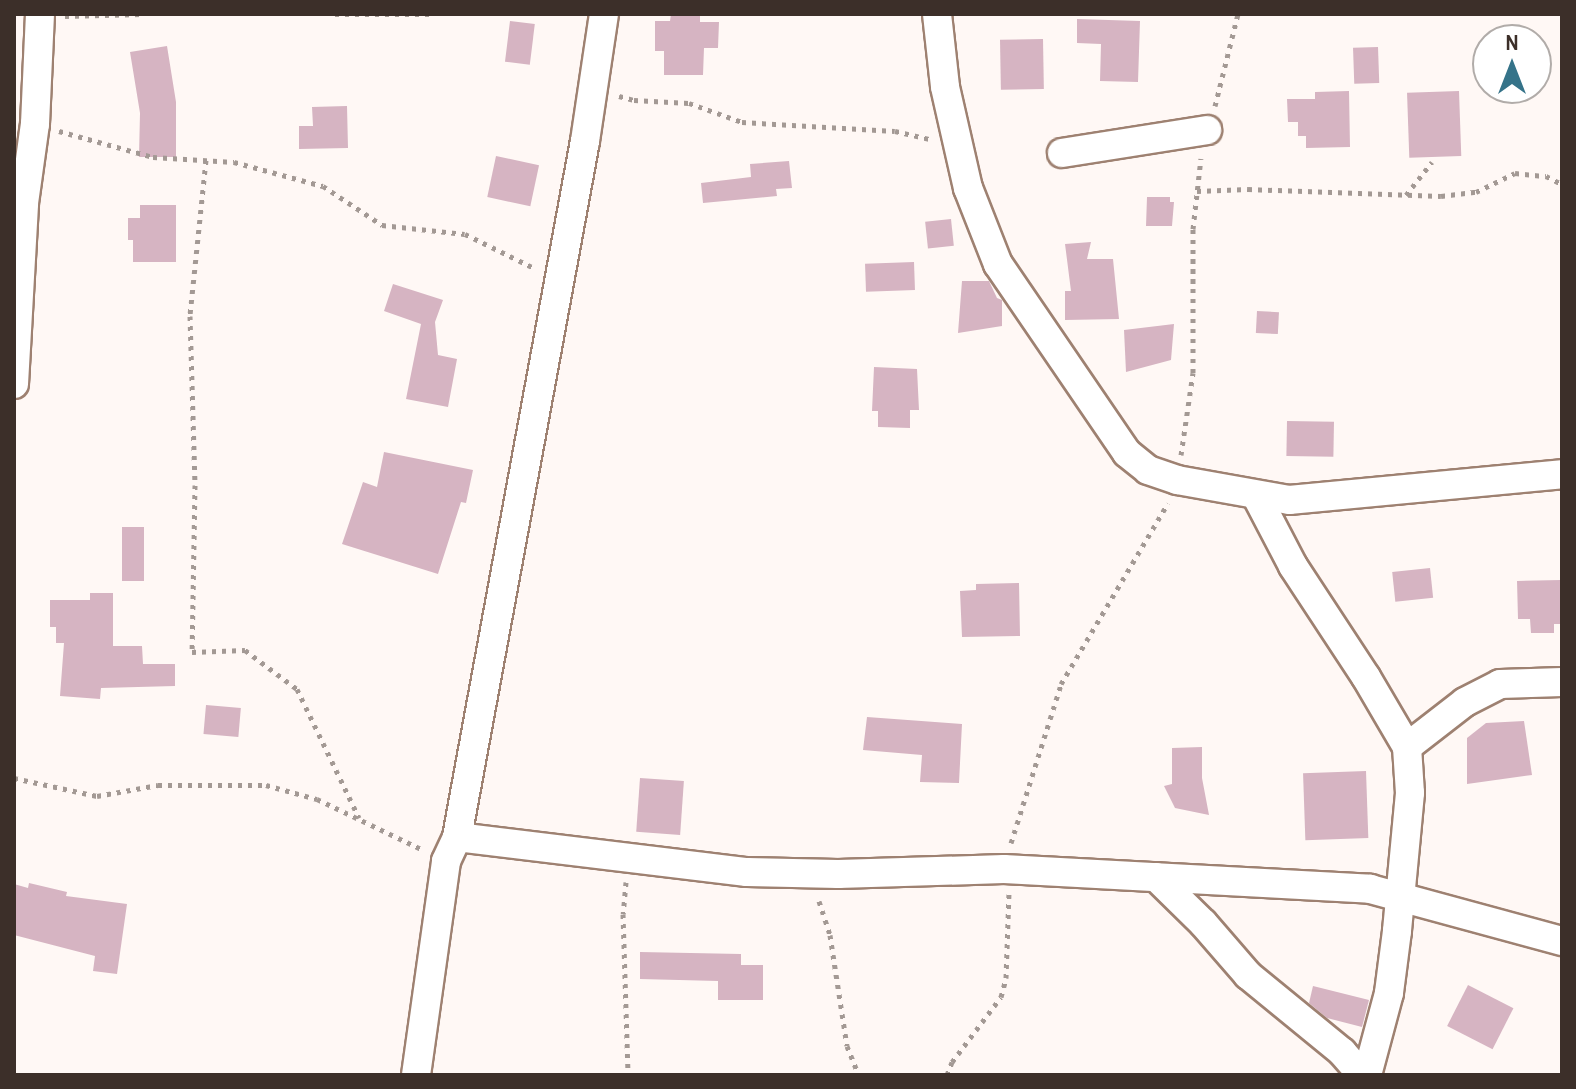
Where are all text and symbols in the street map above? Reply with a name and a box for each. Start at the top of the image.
north arrow [1472,24,1552,104]
text: N [1505,27,1519,57]

